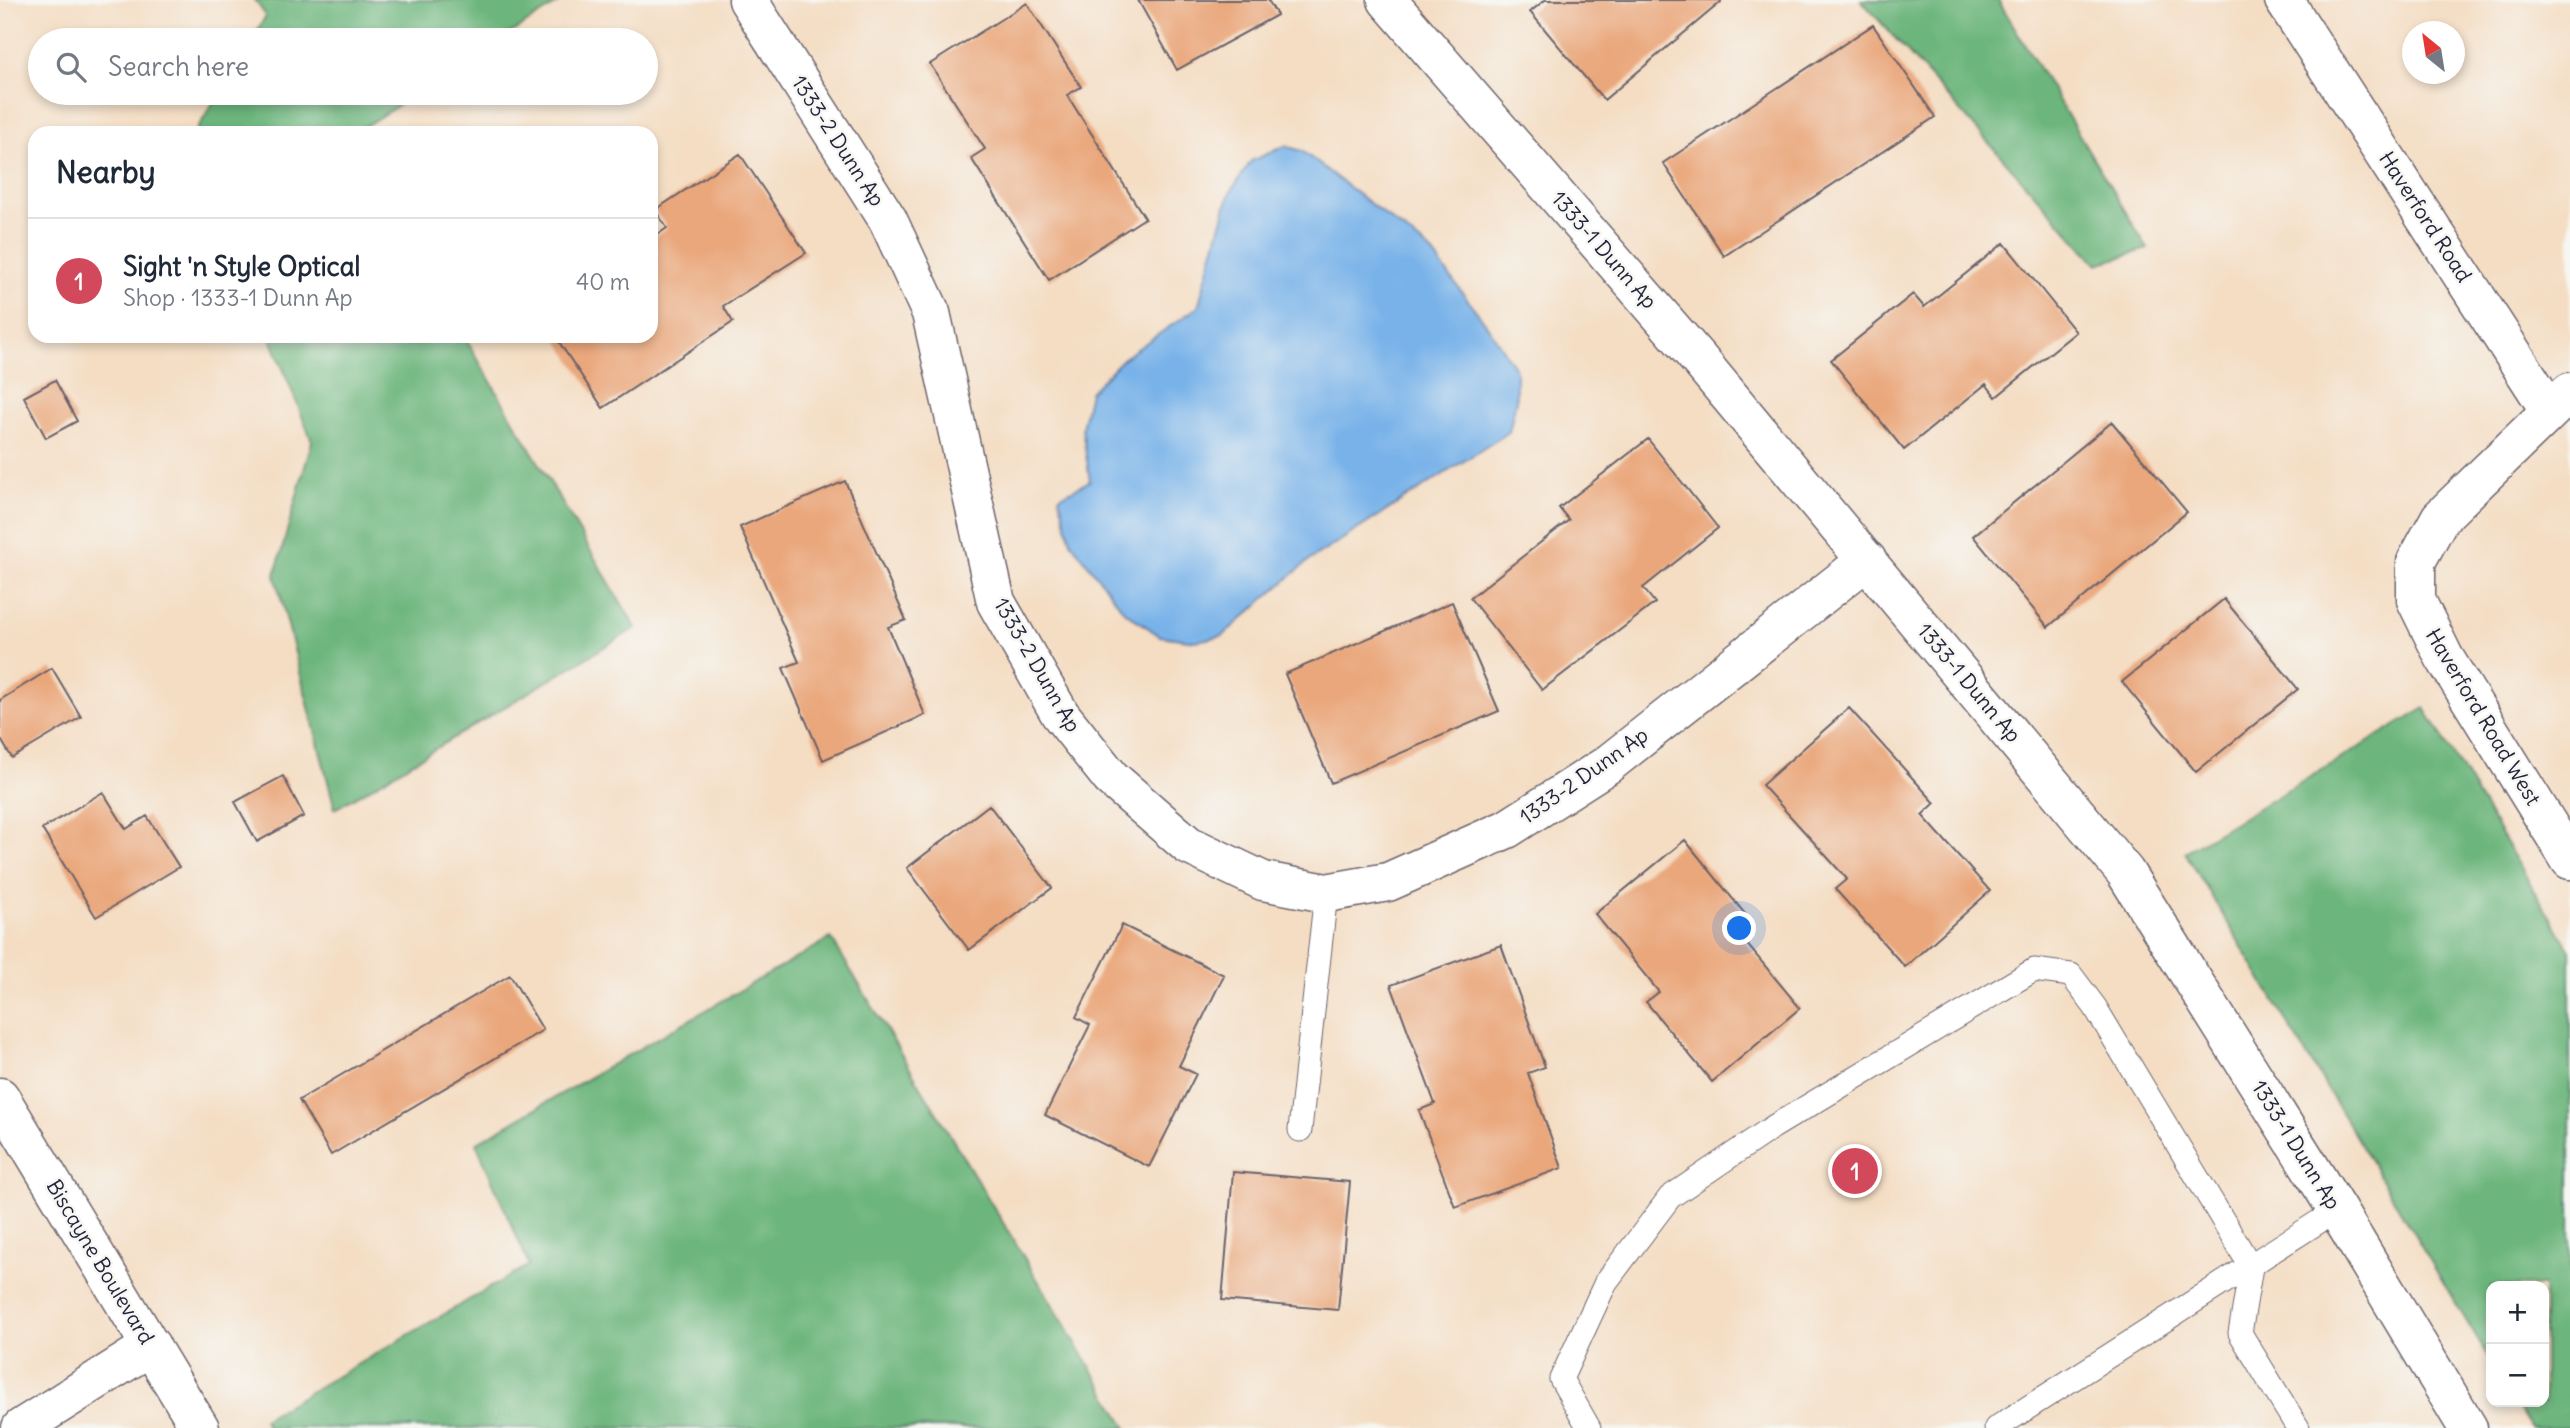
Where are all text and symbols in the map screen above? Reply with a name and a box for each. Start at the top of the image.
north arrow [2402,21,2465,84]
search box [28,28,658,105]
icon: search [52,48,90,86]
text: Search here [108,50,249,83]
street label: 1333-2 Dunn Ap [786,70,891,211]
street label: Haverford Road [2373,146,2478,287]
text: Nearby [56,153,156,191]
street label: 1333-1 Dunn Ap [1546,185,1663,314]
text: Sight 'n Style Optical [123,250,360,283]
text: 1 [74,267,84,296]
text: 40 m [576,267,630,296]
text: Shop · 1333-1 Dunn Ap [123,283,353,312]
street label: 1333-2 Dunn Ap [988,593,1087,737]
street label: 1333-1 Dunn Ap [1912,618,2027,748]
street label: Haverford Road West [2420,623,2547,810]
street label: 1333-2 Dunn Ap [1514,721,1653,830]
your location [1722,911,1756,945]
street label: 1333-1 Dunn Ap [2246,1075,2347,1214]
pin: 1 [1832,1145,1878,1197]
street label: Biscayne Boulevard [41,1174,160,1349]
map controls [2486,1281,2549,1407]
button: + [2486,1281,2549,1344]
button: − [2486,1344,2549,1407]

